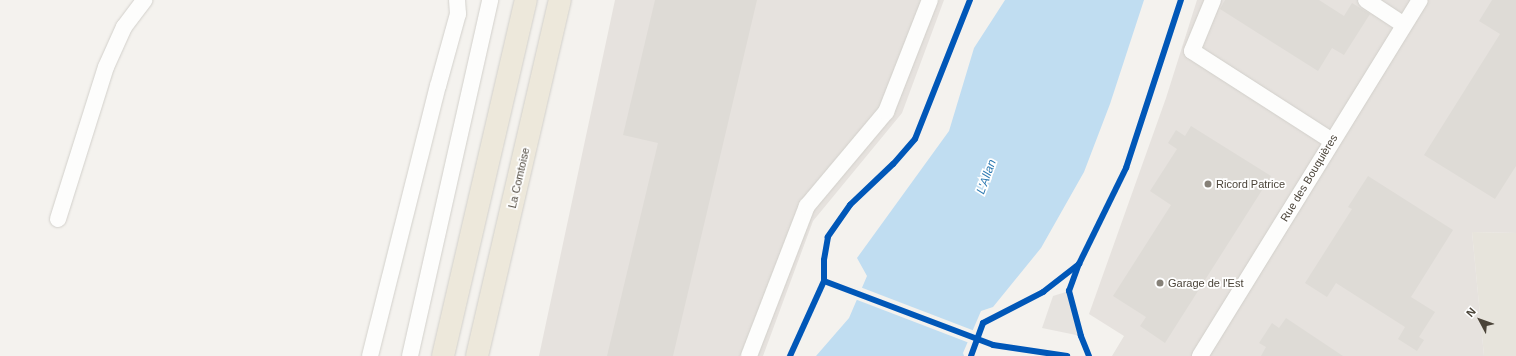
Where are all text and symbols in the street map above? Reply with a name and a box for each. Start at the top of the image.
street label: Rue des Bouquières [1278,132,1340,224]
street label: La Comtoise [506,146,532,210]
water label: L'Allan [974,158,1000,196]
place label: Ricord Patrice [1216,177,1285,191]
marker: Ricord Patrice [1203,179,1213,189]
place label: Garage de l'Est [1168,276,1243,290]
marker: Garage de l'Est [1155,278,1165,288]
north arrow [1460,300,1500,340]
text: N [1464,305,1478,319]

